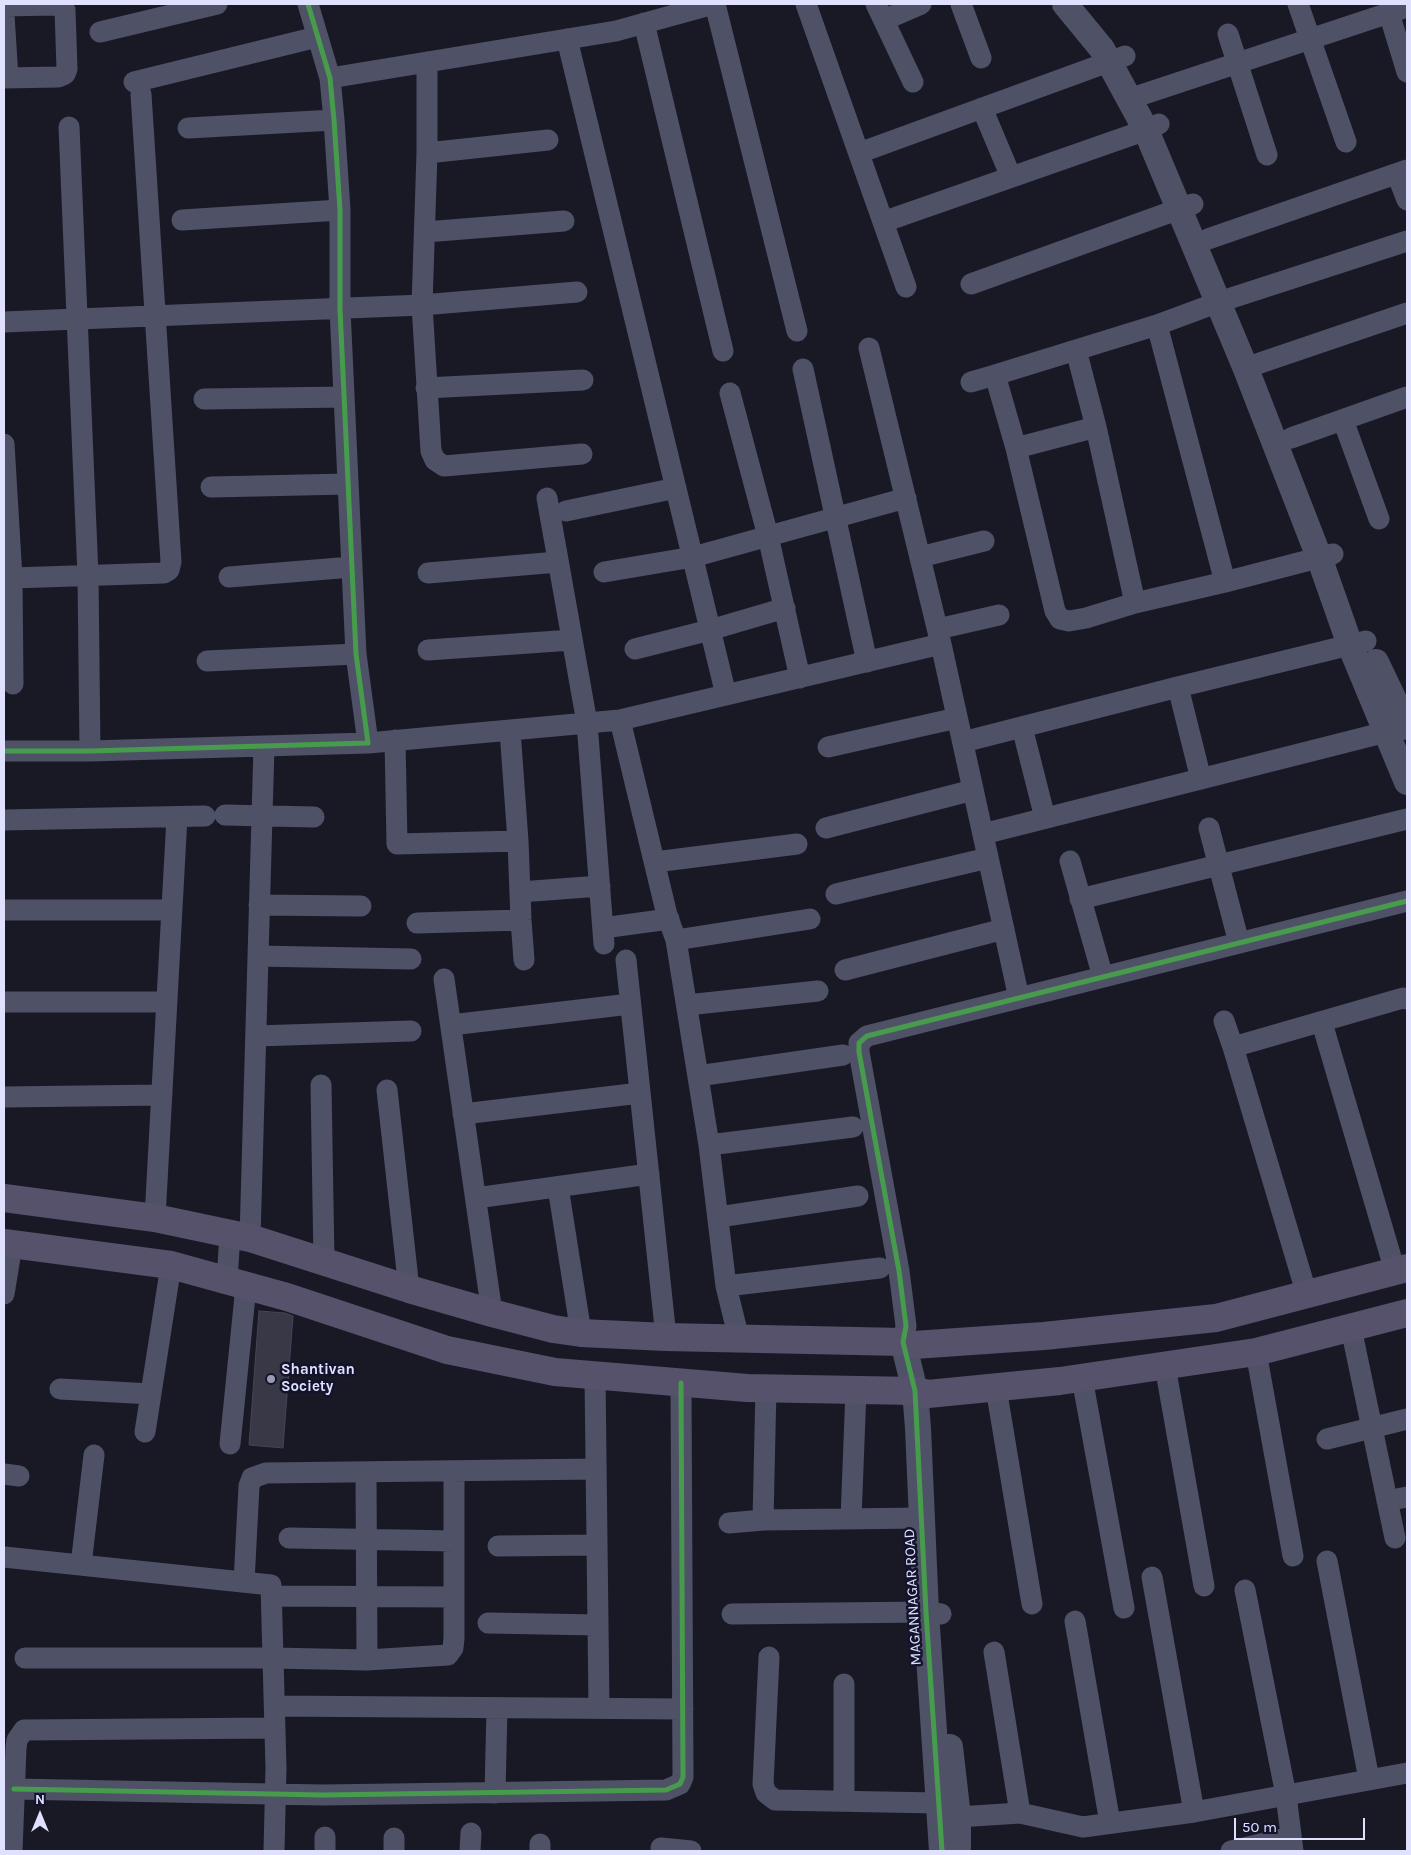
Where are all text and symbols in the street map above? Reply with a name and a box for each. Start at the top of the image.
place label: Shantivan Society [281,1361,355,1396]
marker: Shantivan Society [265,1373,277,1385]
street label: MAGANNAGAR ROAD [900,1528,926,1666]
north arrow [15,1790,65,1840]
text: N [35,1791,45,1808]
scale bar [1236,1808,1367,1840]
text: 50 m [1242,1818,1277,1836]

